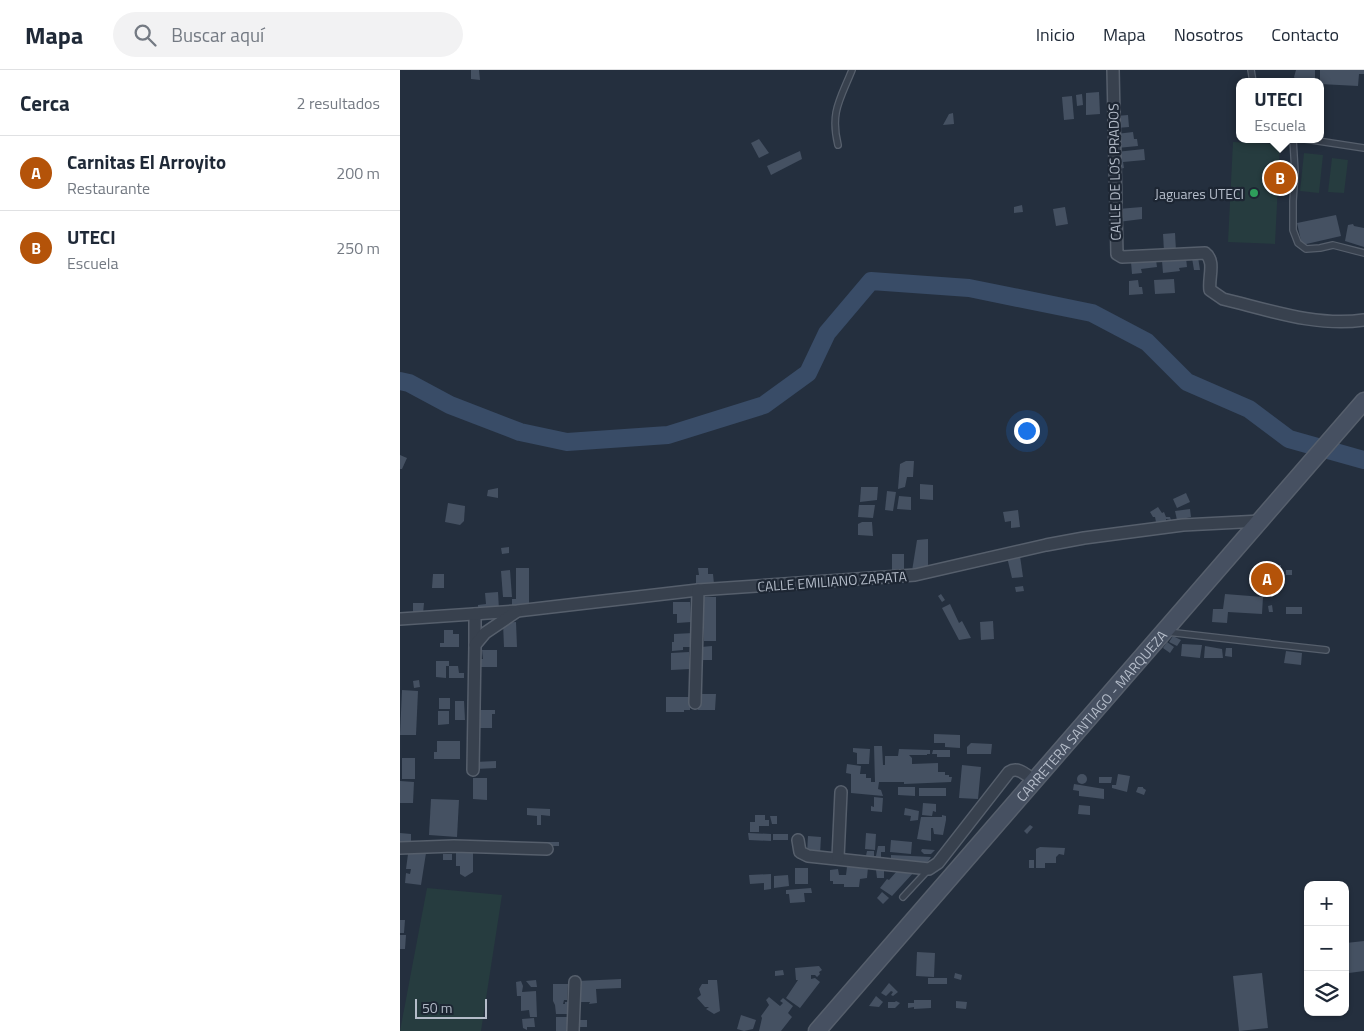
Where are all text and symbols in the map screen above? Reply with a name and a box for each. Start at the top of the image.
search box [113,12,463,57]
text: Mapa [25,17,83,53]
text: Buscar aquí [171,20,264,49]
icon: search [131,21,159,49]
text: Inicio [1036,21,1075,48]
text: Mapa [1103,21,1146,48]
text: Nosotros [1174,21,1243,48]
text: Contacto [1271,21,1339,48]
popup [1236,78,1324,143]
text: UTECI [1254,84,1303,113]
text: Cerca [20,87,70,119]
text: 2 resultados [296,91,380,115]
street label: CALLE DE LOS PRADOS [1102,103,1126,241]
text: Escuela [1254,113,1306,137]
text: Carnitas El Arroyito [67,147,226,176]
pin: B [1264,159,1296,197]
text: A [31,161,41,185]
text: 200 m [336,161,380,185]
text: Restaurante [67,176,150,200]
place label: Jaguares UTECI [1155,183,1244,204]
marker: Jaguares UTECI [1248,187,1260,199]
text: UTECI [67,222,116,251]
text: B [31,236,41,260]
text: 250 m [336,236,380,260]
text: Escuela [67,251,119,275]
your location [1014,418,1040,444]
pin: A [1251,560,1283,598]
street label: CALLE EMILIANO ZAPATA [757,565,908,597]
street label: CARRETERA SANTIAGO - MARQUEZA [1011,624,1172,806]
map controls [1304,881,1349,1016]
button: + [1304,881,1349,926]
button: − [1304,926,1349,971]
button: layers [1304,971,1349,1016]
scale bar [415,996,488,1019]
text: 50 m [422,997,452,1018]

